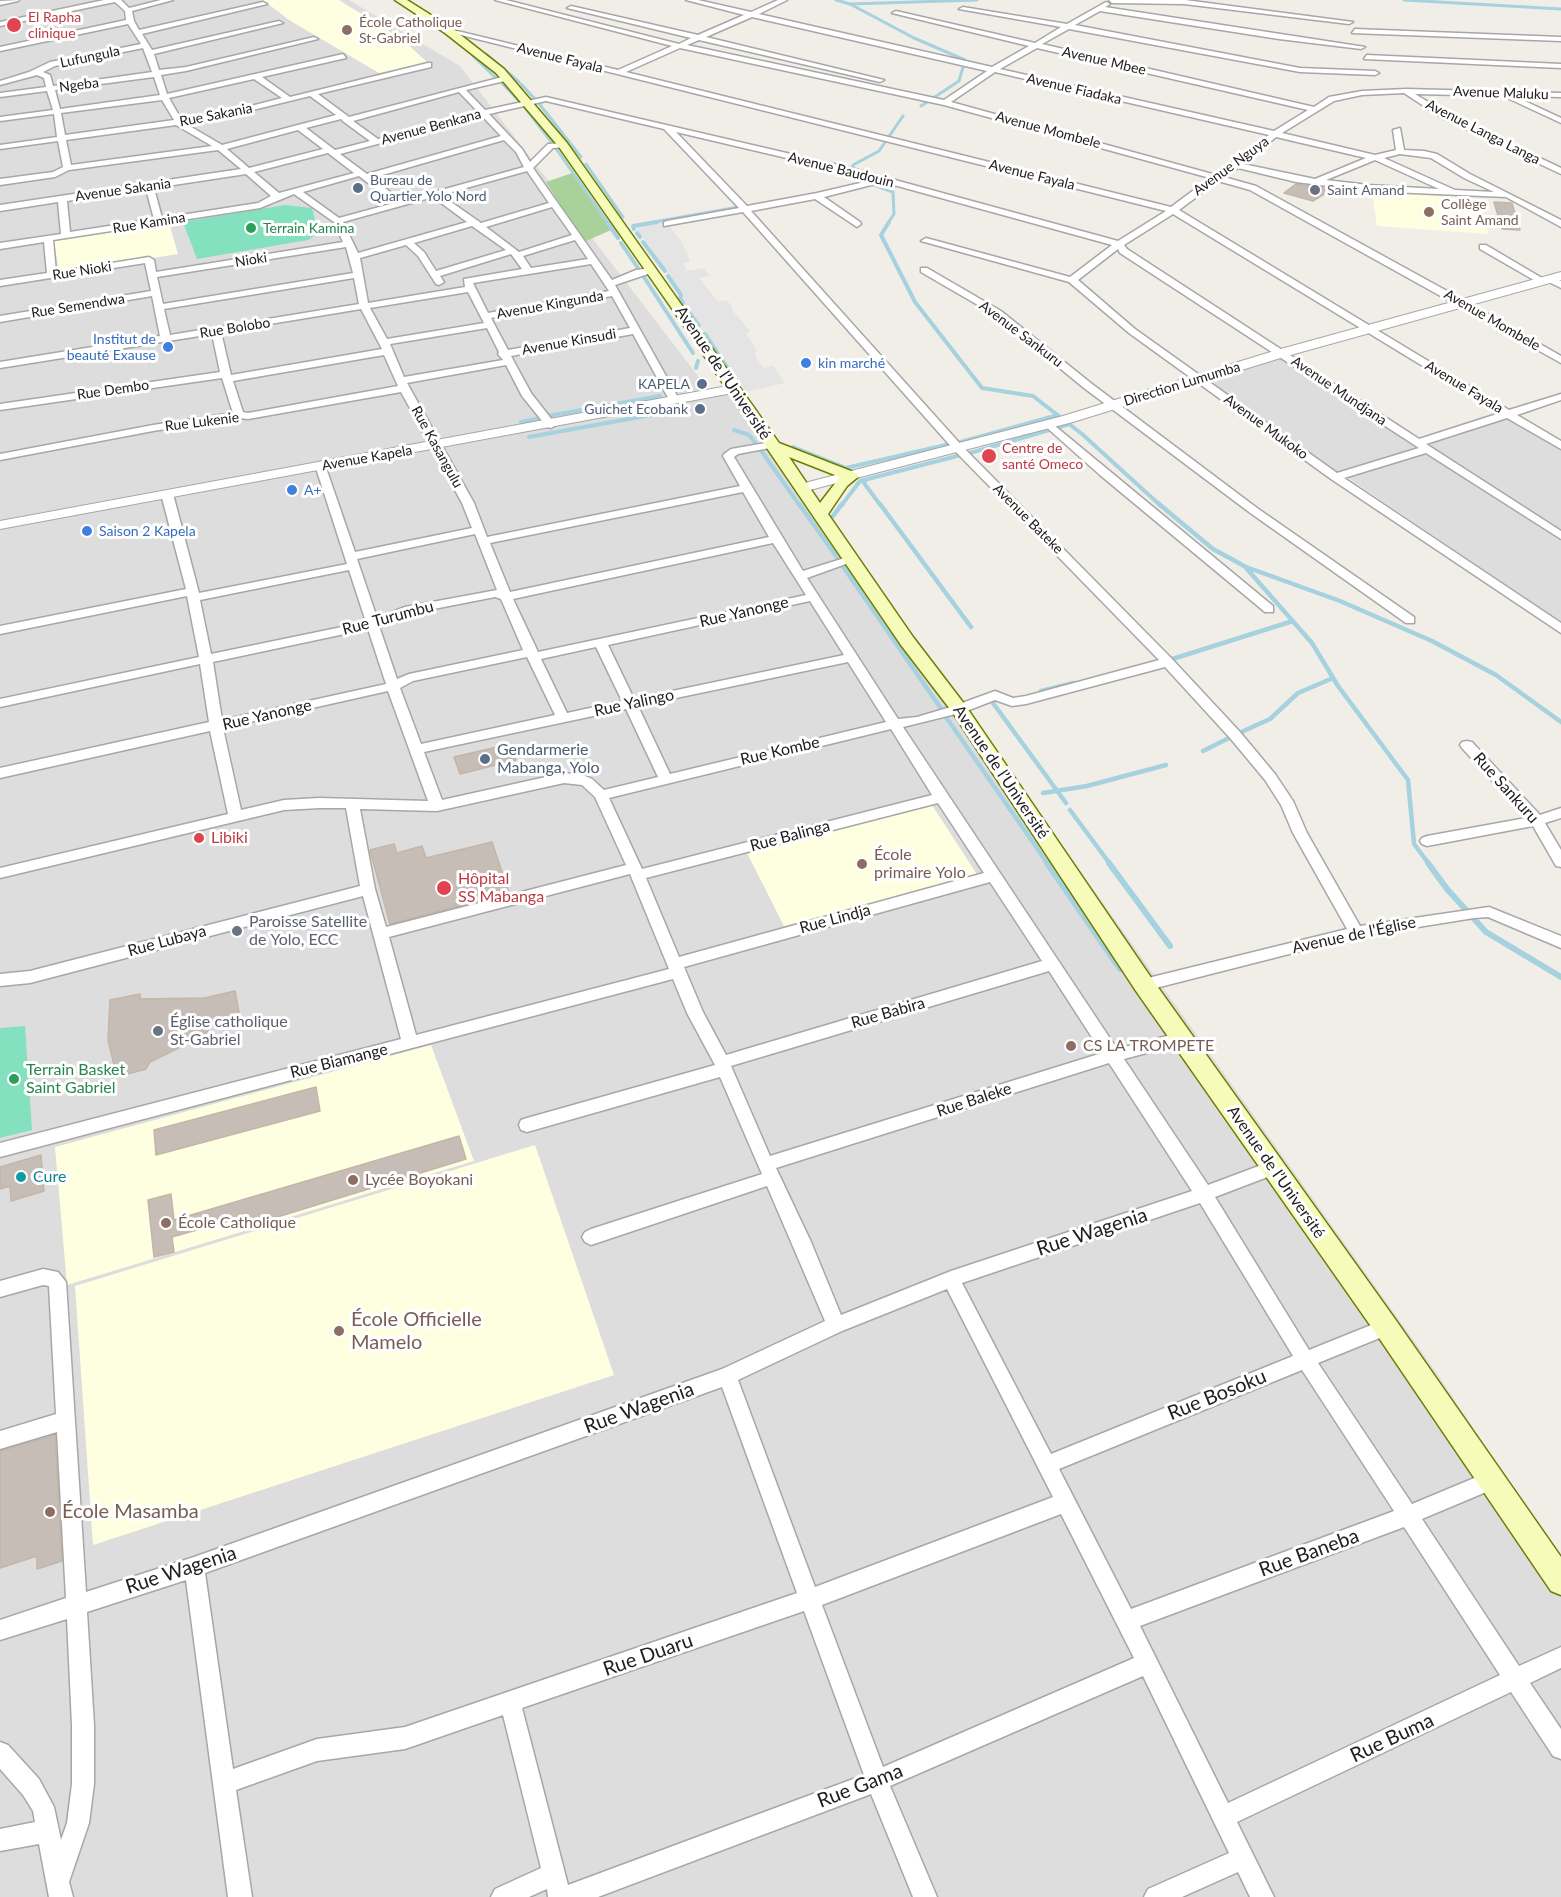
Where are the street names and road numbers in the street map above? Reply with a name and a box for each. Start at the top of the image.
street label: Avenue Fayala [515,39,605,77]
street label: Lufungula [59,42,121,72]
street label: Avenue Mbee [1060,43,1148,79]
street label: Avenue Fiadaka [1025,70,1123,108]
street label: Ngeba [58,74,100,96]
street label: Avenue Maluku [1453,83,1549,103]
street label: Avenue Langa Langa [1423,96,1543,168]
street label: Rue Sakania [178,100,254,130]
street label: Avenue Benkana [379,106,483,148]
street label: Avenue Mombele [994,108,1102,152]
street label: Avenue Nguya [1190,133,1272,199]
street label: Avenue Baudouin [786,149,896,191]
street label: Avenue Fayala [987,156,1077,194]
street label: Avenue Sakania [74,175,172,205]
street label: Rue Kamina [112,209,186,237]
street label: Nioki [234,249,268,271]
street label: Rue Nioki [51,258,113,284]
street label: Avenue Mombele [1441,286,1543,354]
street label: Avenue Kingunda [495,287,605,323]
street label: Rue Semendwa [30,290,126,322]
street label: Avenue Sankuru [976,297,1066,371]
street label: Avenue de l’Université [671,302,775,444]
street label: Rue Bolobo [199,314,271,342]
street label: Avenue Kinsudi [521,325,617,359]
street label: Avenue Mundjana [1288,353,1390,429]
street label: Avenue Fayala [1422,357,1506,417]
street label: Direction Lumumba [1122,358,1242,410]
street label: Rue Dembo [76,377,150,403]
street label: Avenue Mukoko [1221,391,1311,463]
street label: Rue Kasangulu [408,403,466,491]
street label: Rue Lukenie [164,409,240,435]
street label: Avenue Kapela [320,442,414,474]
street label: Avenue Bateke [989,480,1067,558]
street label: Rue Yanonge [698,592,790,632]
street label: Rue Turumbu [340,597,436,639]
street label: Rue Yalingo [592,685,676,721]
street label: Rue Yanonge [221,695,313,735]
street label: Avenue de l’Université [949,701,1053,843]
street label: Rue Kombe [738,733,822,769]
street label: Rue Sankuru [1469,749,1543,827]
street label: Rue Balinga [748,816,832,856]
street label: Rue Lindja [797,900,873,938]
street label: Avenue de l'Église [1290,913,1418,957]
street label: Rue Lubaya [126,921,208,961]
street label: Rue Babira [849,993,927,1033]
street label: Rue Biamange [288,1040,390,1082]
street label: Rue Baleke [934,1079,1014,1121]
street label: Avenue de l’Université [1223,1102,1329,1242]
street label: Rue Wagenia [1034,1203,1150,1261]
street label: Rue Bosoku [1164,1364,1270,1426]
street label: Rue Wagenia [581,1377,697,1439]
street label: Rue Baneba [1256,1524,1362,1582]
street label: Rue Wagenia [123,1541,239,1599]
street label: Rue Duaru [600,1628,696,1682]
street label: Rue Buma [1347,1708,1437,1768]
street label: Rue Gama [814,1759,906,1813]

